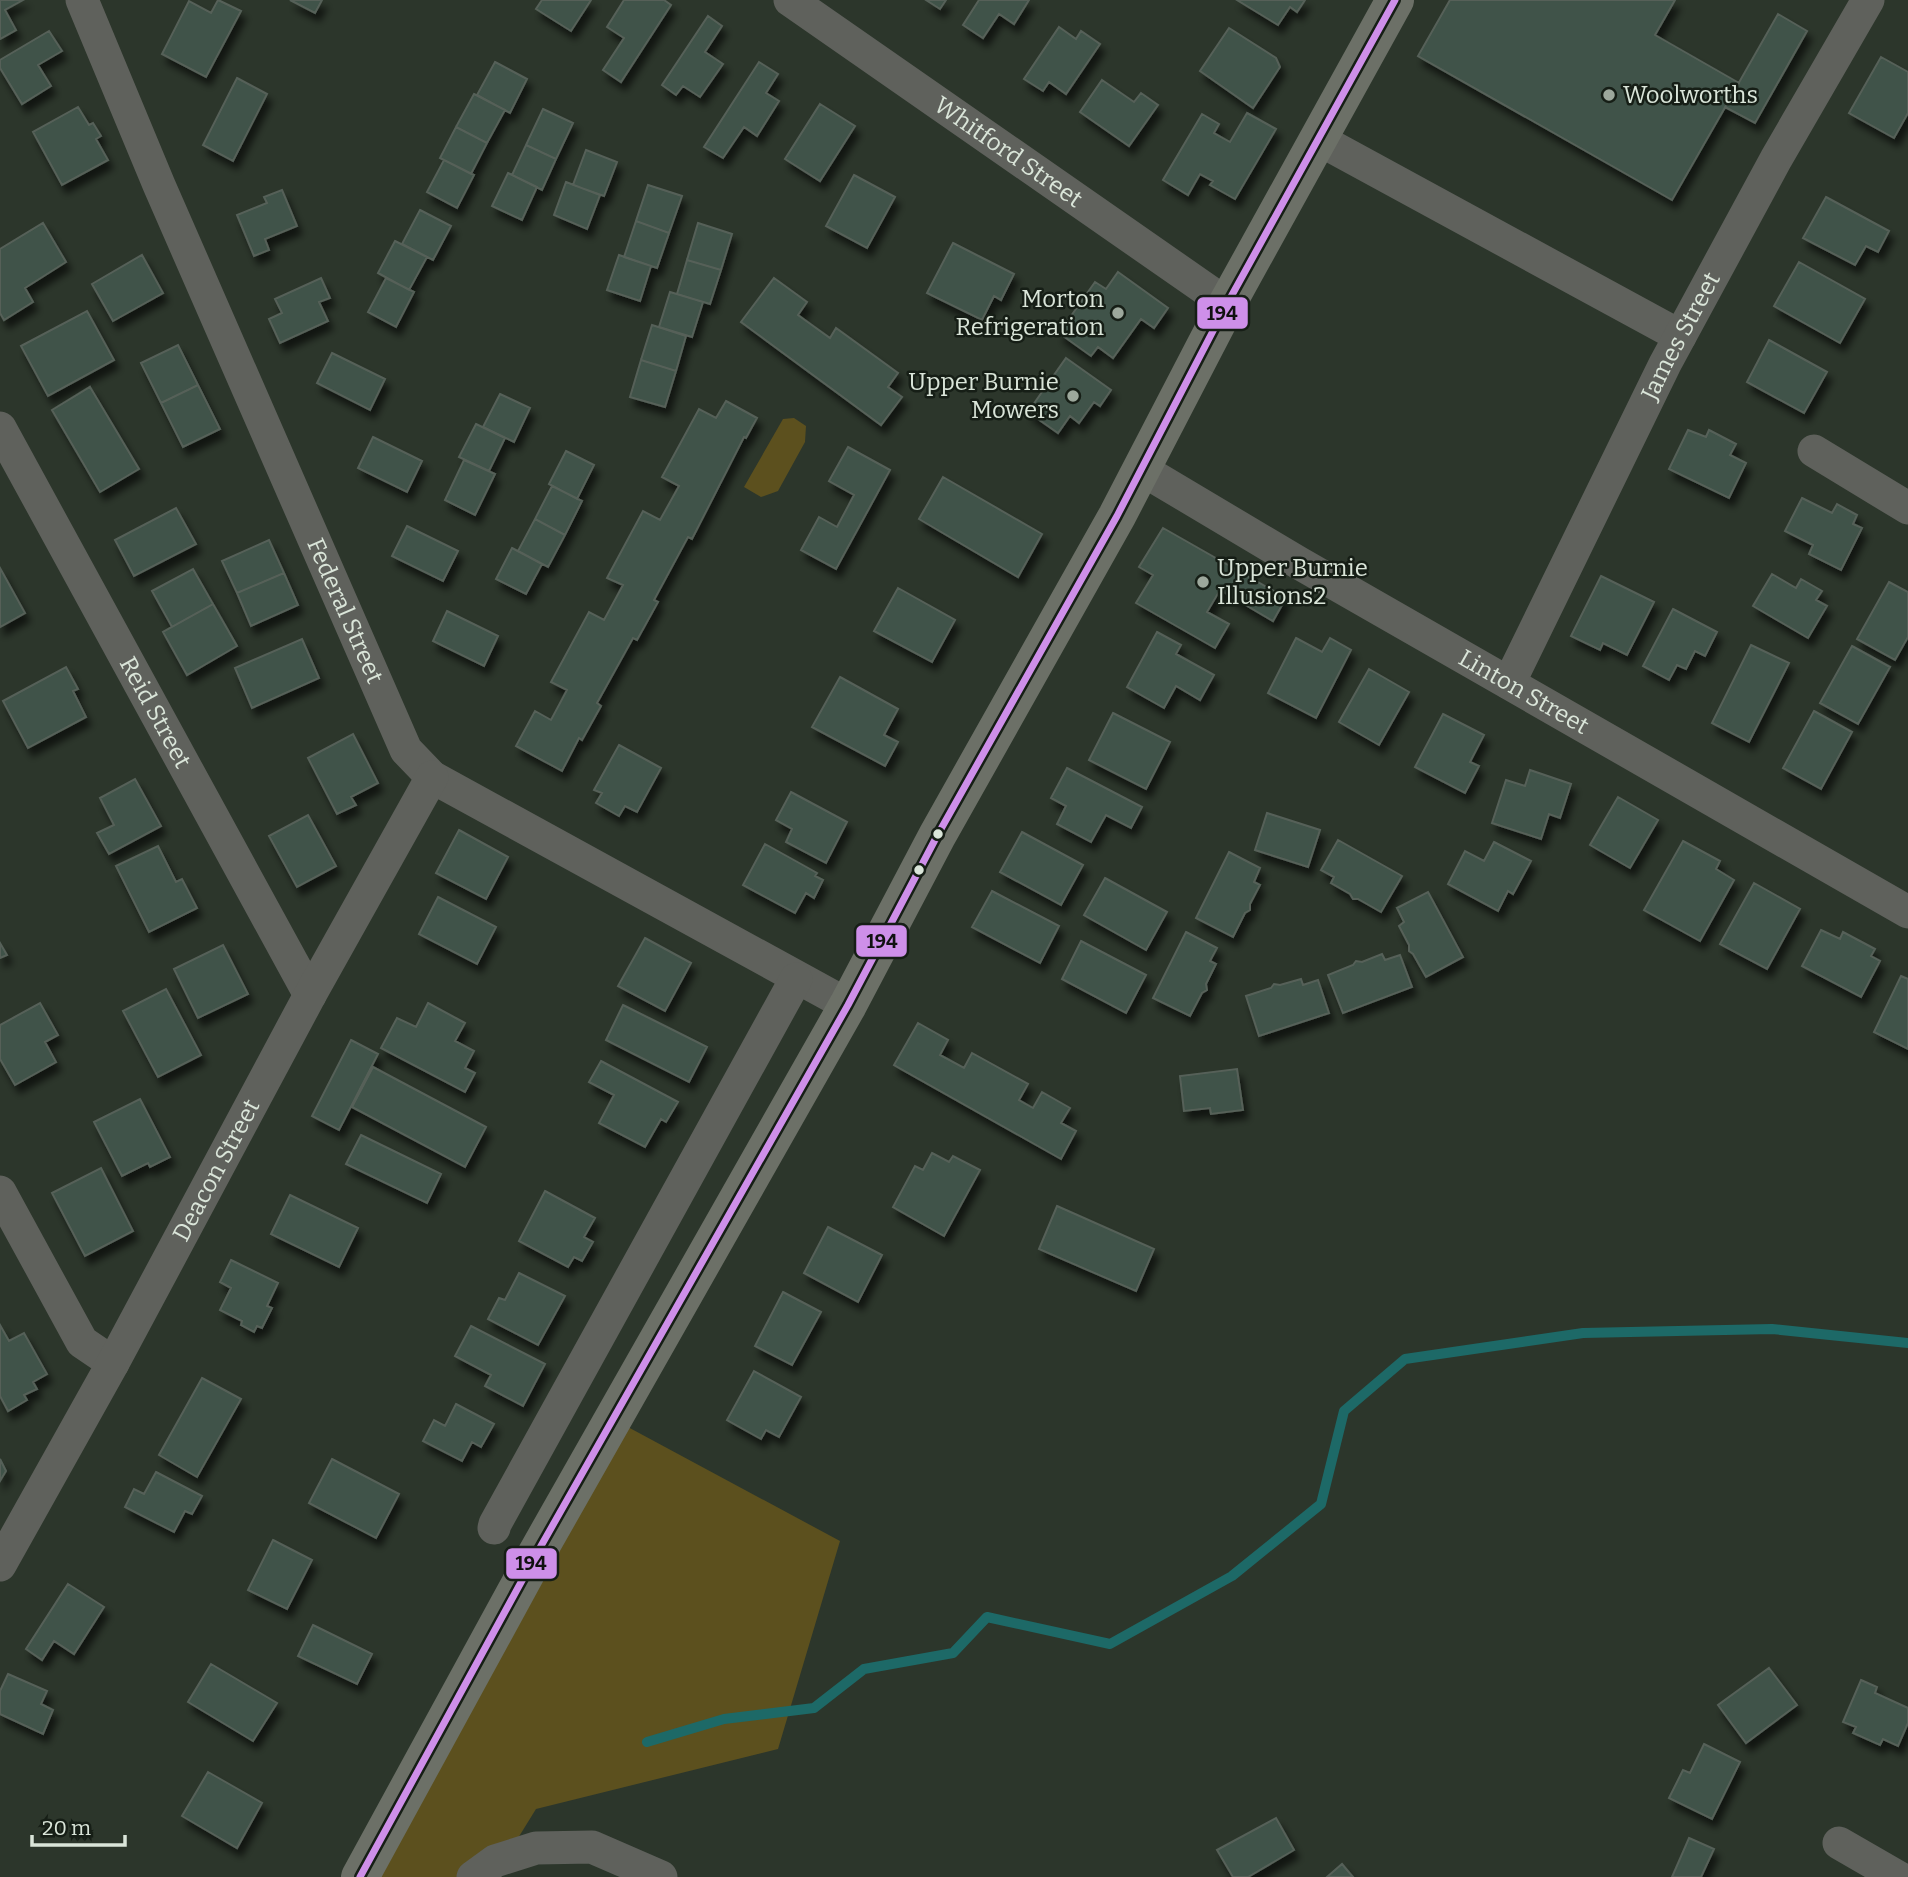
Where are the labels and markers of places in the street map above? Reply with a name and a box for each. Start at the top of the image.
place label: Woolworths [1623,81,1758,109]
marker: Woolworths [1601,87,1617,103]
place label: Morton Refrigeration [955,285,1104,341]
marker: Morton Refrigeration [1110,305,1126,321]
place label: Upper Burnie Mowers [908,368,1059,424]
marker: Upper Burnie Mowers [1065,388,1081,404]
place label: Upper Burnie Illusions2 [1217,554,1368,610]
marker: Upper Burnie Illusions2 [1195,574,1211,590]
unlabelled marker [931,827,945,841]
unlabelled marker [912,863,926,877]

